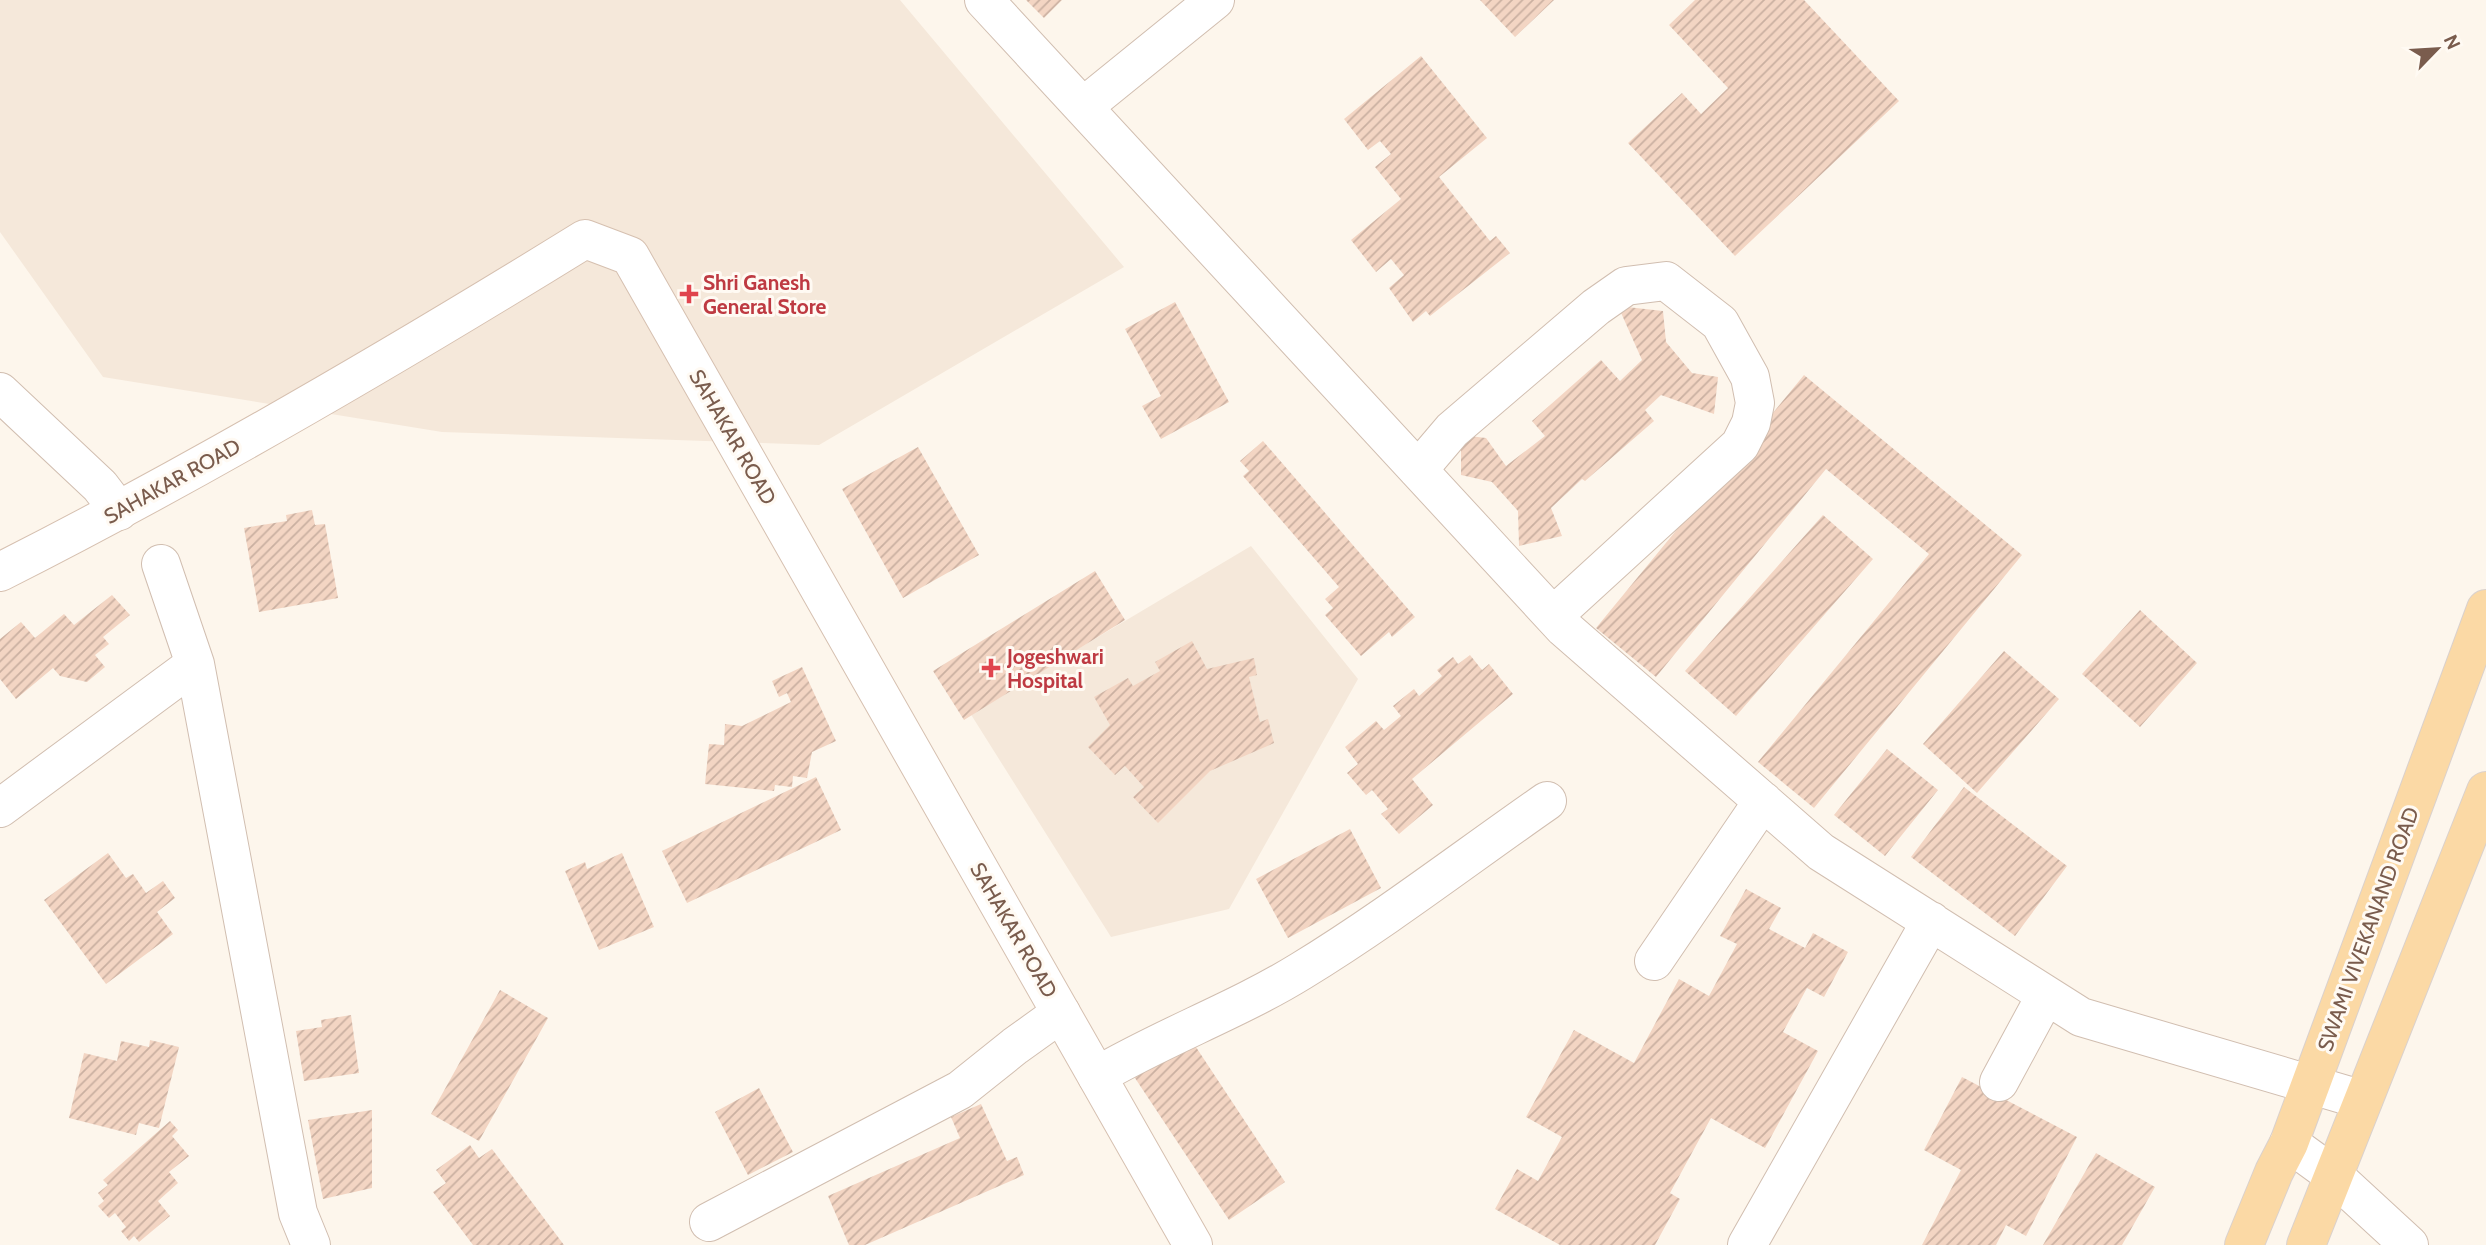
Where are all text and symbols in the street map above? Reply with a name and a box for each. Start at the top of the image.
north arrow [2402,14,2472,84]
text: N [2439,31,2465,53]
place label: Shri Ganesh General Store [703,270,826,319]
marker: Shri Ganesh General Store [681,286,697,302]
street label: SAHAKAR ROAD [684,365,782,509]
street label: SAHAKAR ROAD [99,433,245,529]
place label: Jogeshwari Hospital [1006,644,1104,693]
marker: Jogeshwari Hospital [981,658,1001,678]
street label: SWAMI VIVEKANAND ROAD [2312,803,2424,1055]
street label: SAHAKAR ROAD [965,858,1063,1002]

